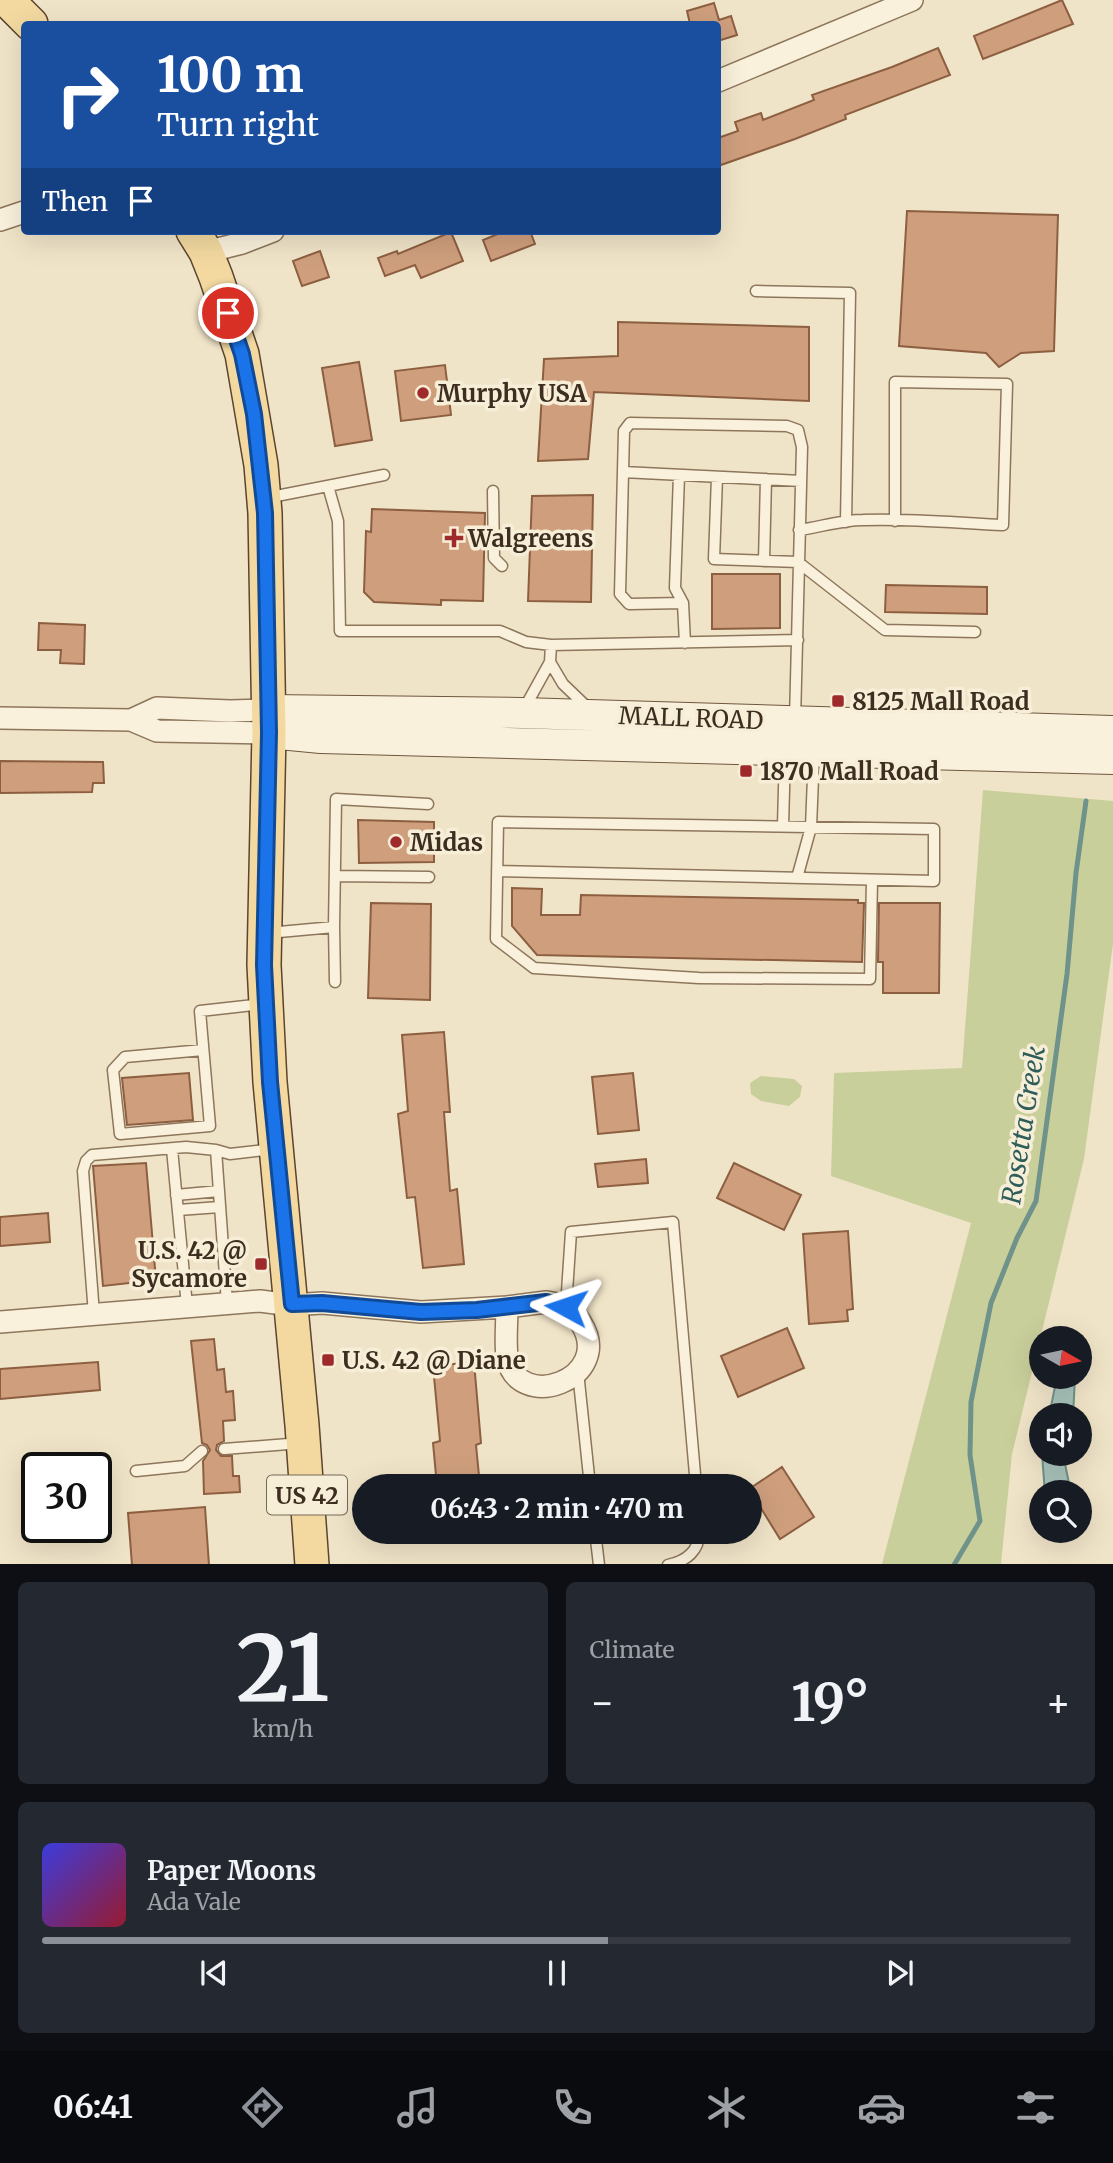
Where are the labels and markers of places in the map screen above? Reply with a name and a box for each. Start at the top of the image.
pin [198,283,258,343]
place label: Murphy USA [437,378,588,409]
marker: Murphy USA [415,385,431,401]
place label: Walgreens [467,523,593,554]
marker: Walgreens [446,530,462,546]
place label: 8125 Mall Road [852,686,1030,717]
marker: 8125 Mall Road [830,693,846,709]
place label: 1870 Mall Road [760,756,939,787]
marker: 1870 Mall Road [738,763,754,779]
place label: Midas [410,827,483,858]
marker: Midas [388,834,404,850]
place label: U.S. 42 @ Sycamore [131,1235,247,1294]
marker: U.S. 42 @ Sycamore [253,1256,269,1272]
place label: U.S. 42 @ Diane [342,1345,526,1376]
marker: U.S. 42 @ Diane [320,1352,336,1368]

